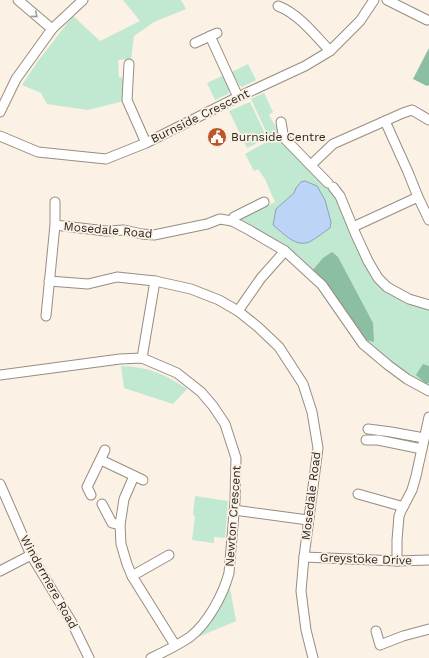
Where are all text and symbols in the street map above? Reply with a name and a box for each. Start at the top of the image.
one-way arrow [30,10,38,17]
street label: Burnside Crescent [148,86,252,146]
public building icon: Burnside Centre [206,126,228,148]
place label: Burnside Centre [231,130,326,144]
street label: Mosedale Road [63,219,153,241]
street label: Mosedale Road [299,451,323,541]
street label: Newton Crescent [222,465,244,567]
street label: Windermere Road [17,533,81,631]
street label: Greystoke Drive [320,550,412,568]

